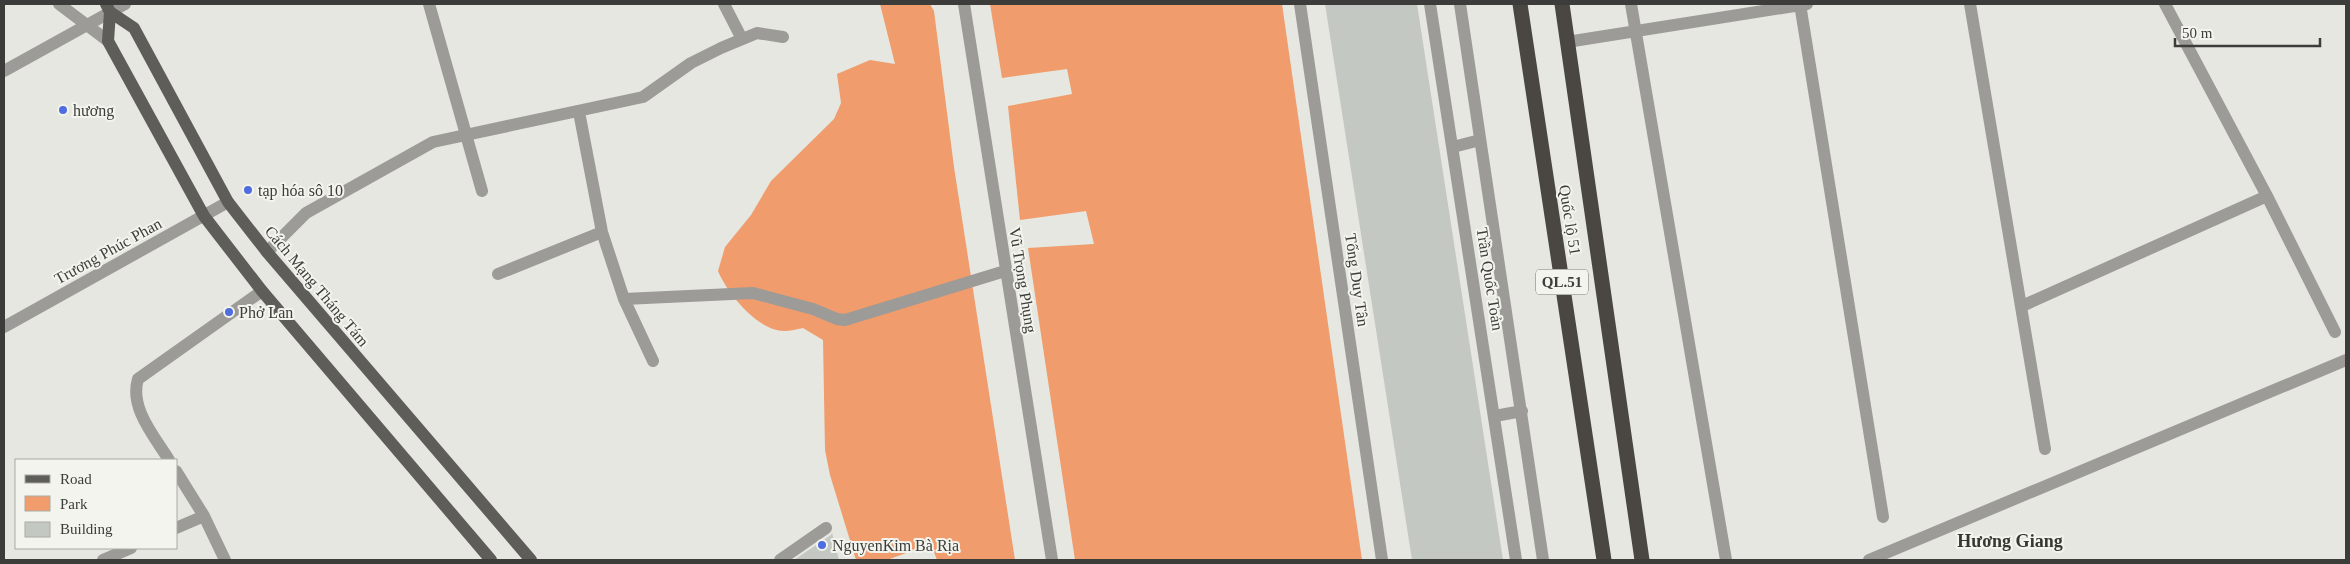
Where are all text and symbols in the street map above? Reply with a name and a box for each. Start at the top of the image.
scale bar [2175,15,2320,47]
text: 50 m [2182,25,2213,41]
place label: hương [73,102,114,120]
marker: hương [57,104,69,116]
place label: tạp hóa sô 10 [258,182,343,200]
marker: tạp hóa sô 10 [242,184,254,196]
street label: Quốc lộ 51 [1556,184,1584,256]
street label: Trương Phúc Phan [52,215,165,288]
street label: Cách Mạng Tháng Tám [261,222,373,351]
street label: Vũ Trọng Phụng [1005,226,1040,334]
street label: Trần Quốc Toản [1473,226,1507,332]
street label: Tống Duy Tân [1341,232,1372,328]
road number: QL.51 [1536,270,1588,294]
place label: Phở Lan [239,304,293,321]
marker: Phở Lan [223,306,235,318]
legend [15,459,178,549]
text: Road [60,471,92,487]
text: Park [60,496,88,512]
text: Building [60,521,113,537]
district label: Hương Giang [1957,531,2063,551]
place label: NguyenKim Bà Rịa [832,537,959,555]
marker: NguyenKim Bà Rịa [816,539,828,551]

